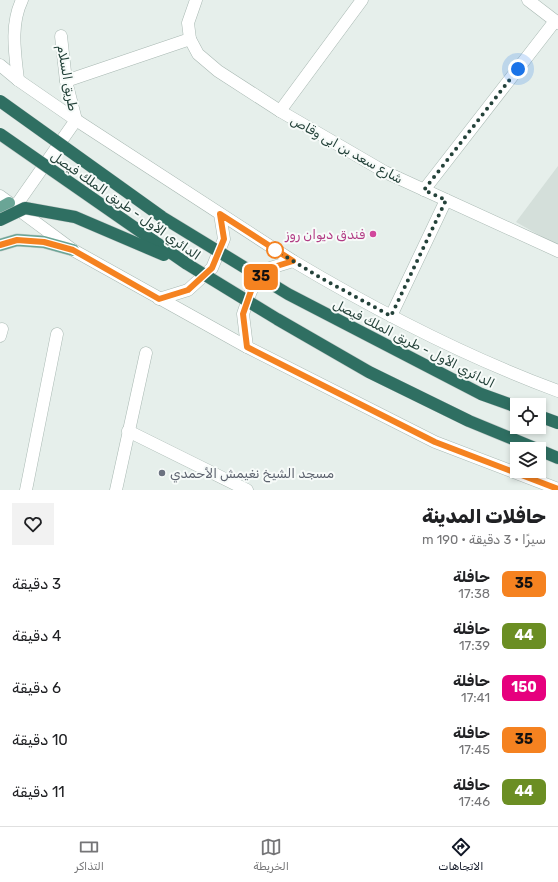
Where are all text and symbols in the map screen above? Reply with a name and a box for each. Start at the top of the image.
street label: طريق السلام [53,44,81,112]
your location [508,59,528,79]
street label: شارع سعد بن ابى وقاص [287,112,406,188]
street label: الدائري الأول - طريق الملك فيصل [47,148,203,265]
place label: فندق ديوان روز [284,227,365,243]
marker: فندق ديوان روز [368,229,378,239]
unlabelled marker [266,241,284,259]
line badge: 35 [243,264,279,290]
text: 35 [252,268,270,285]
street label: الدائري الأول - طريق الملك فيصل [330,296,497,393]
map controls [510,398,546,478]
button: locate [510,398,546,434]
button: layers [510,442,546,478]
place label: مسجد الشيخ نغيمش الأحمدي [170,466,334,483]
marker: مسجد الشيخ نغيمش الأحمدي [157,468,167,478]
button: heart [12,503,54,545]
text: حافلات المدينة [422,505,546,528]
text: سيرًا · 3 دقيقة · 190 m [422,532,546,547]
text: حافلة [453,568,490,586]
text: 3 دقيقة [12,575,61,593]
text: 35 [515,575,533,592]
text: 17:38 [458,586,490,601]
text: حافلة [453,620,490,638]
text: 4 دقيقة [12,627,61,645]
text: 44 [514,627,534,644]
text: 17:39 [459,638,490,653]
text: حافلة [453,672,490,690]
text: 6 دقيقة [12,679,61,697]
text: 150 [511,679,537,696]
text: 17:41 [461,690,490,705]
text: حافلة [453,724,490,742]
text: 10 دقيقة [12,731,68,749]
text: 35 [515,731,533,748]
text: 17:45 [459,742,490,757]
text: حافلة [453,776,490,794]
text: 11 دقيقة [12,783,65,801]
text: 44 [514,783,534,800]
text: 17:46 [459,794,490,809]
tab: التذاكر [75,836,104,873]
tab: الخريطة [253,836,289,873]
tab: الاتجاهات [438,836,483,873]

